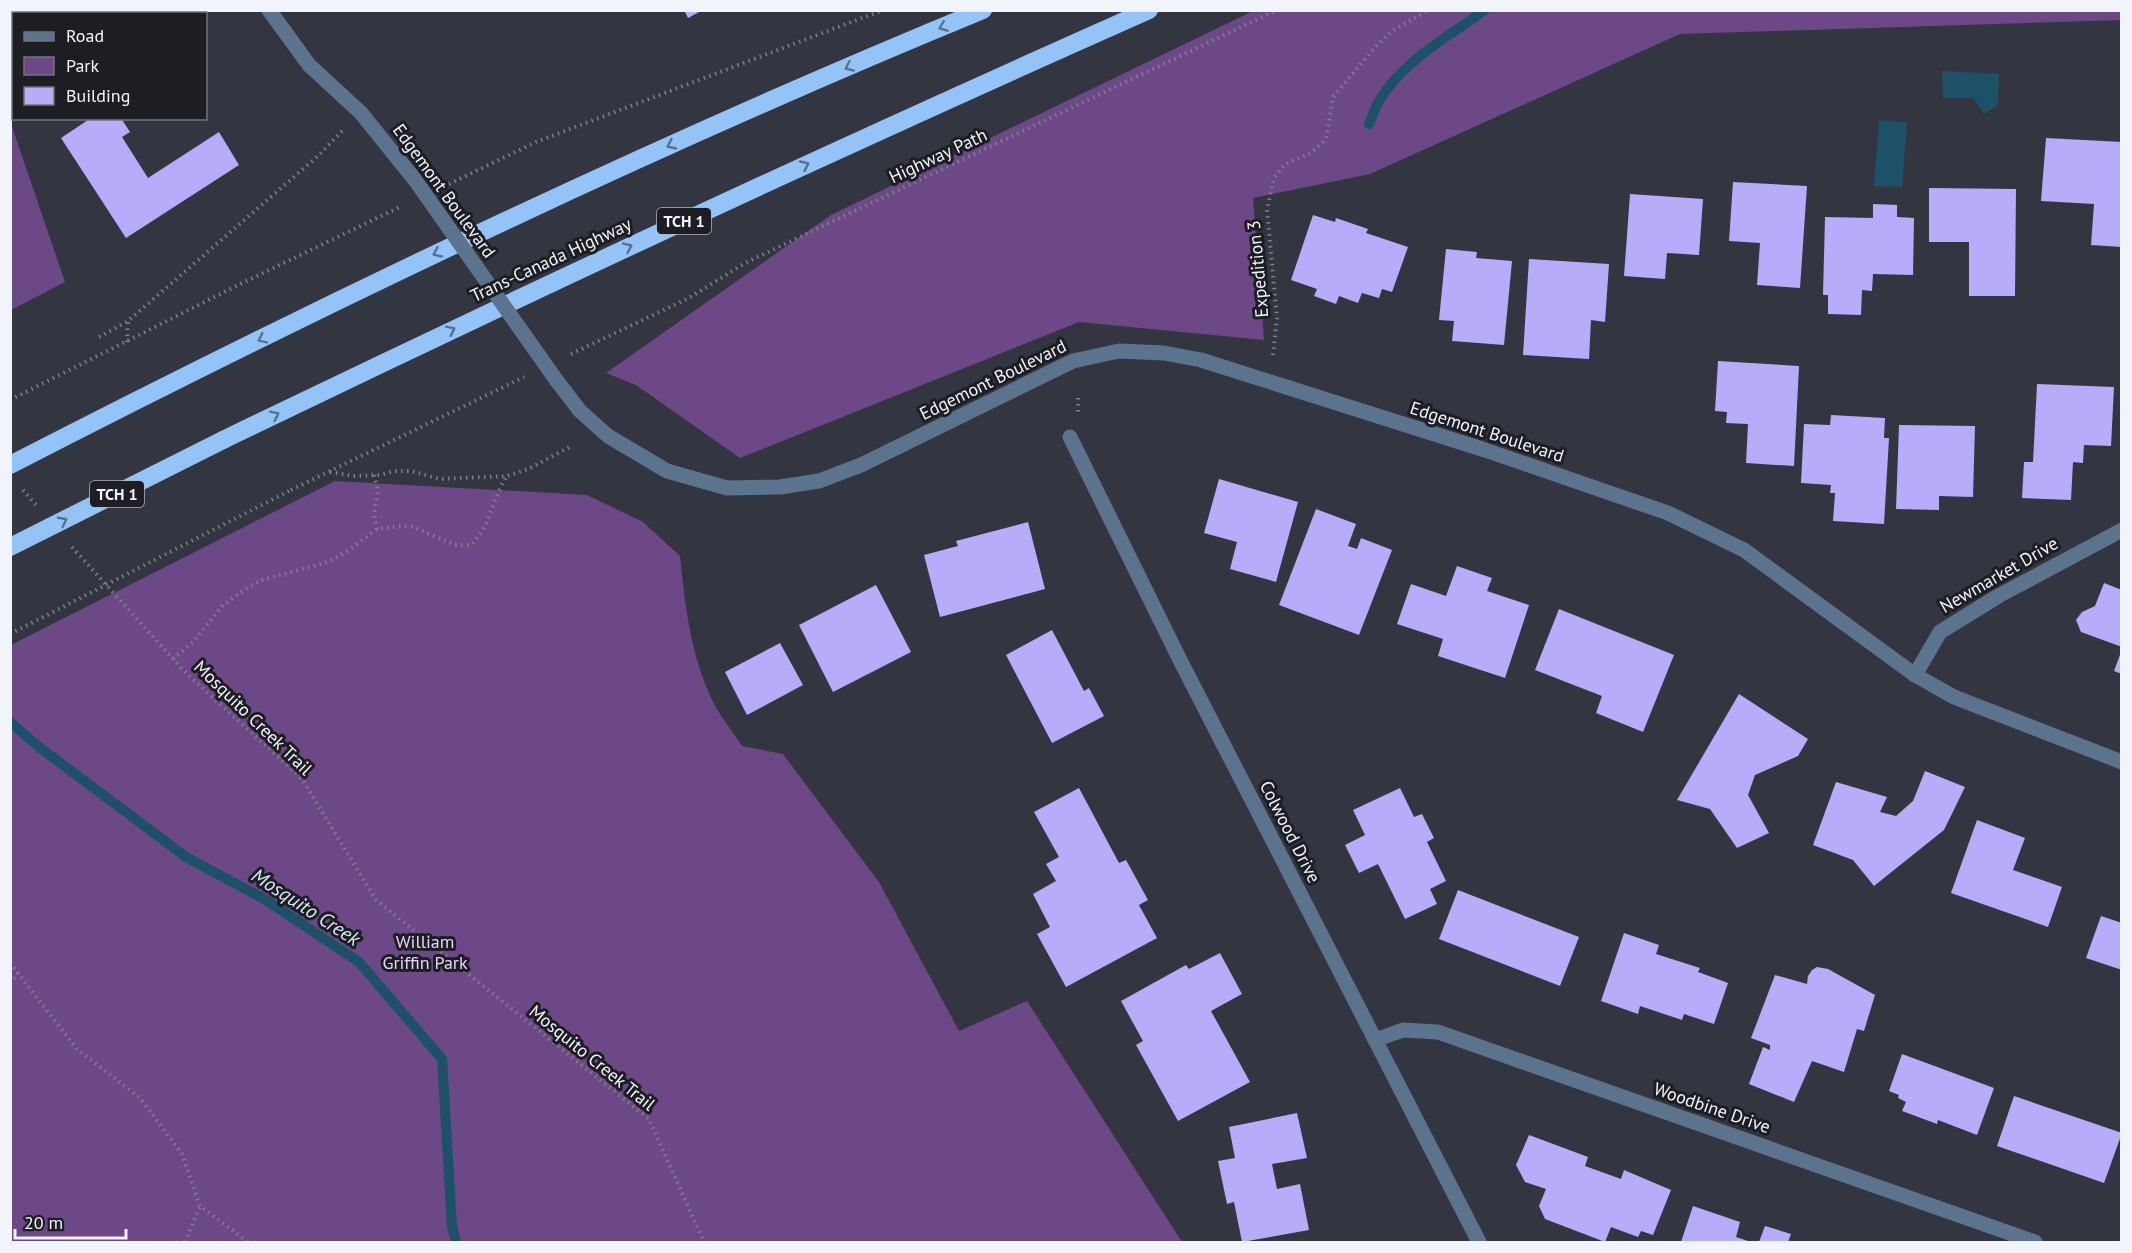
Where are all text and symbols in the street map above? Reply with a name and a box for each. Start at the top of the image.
legend [12,12,207,120]
one-way arrow [938,20,949,32]
text: Road [66,24,104,47]
text: Park [66,54,99,77]
one-way arrow [845,59,856,71]
text: Building [66,84,130,107]
street label: Edgemont Boulevard [388,119,501,262]
street label: Highway Path [885,123,990,188]
one-way arrow [666,137,677,149]
one-way arrow [798,161,809,173]
road number: TCH 1 [657,208,711,234]
street label: Trans-Canada Highway [467,212,636,307]
street label: Expedition 3 [1242,220,1273,319]
one-way arrow [621,243,632,255]
one-way arrow [432,246,443,258]
one-way arrow [445,325,456,337]
one-way arrow [257,331,268,343]
street label: Edgemont Boulevard [916,334,1070,425]
street label: Edgemont Boulevard [1407,396,1567,467]
one-way arrow [269,410,280,422]
road number: TCH 1 [90,481,144,507]
one-way arrow [56,517,67,528]
street label: Newmarket Drive [1936,531,2062,618]
street label: Mosquito Creek Trail [189,655,318,781]
street label: Colwood Drive [1255,777,1326,887]
water label: Mosquito Creek [247,862,366,952]
park label: William Griffin Park [382,930,468,974]
street label: Mosquito Creek Trail [525,1000,661,1116]
street label: Woodbine Drive [1651,1077,1773,1138]
scale bar [15,1202,126,1240]
text: 20 m [24,1211,63,1234]

